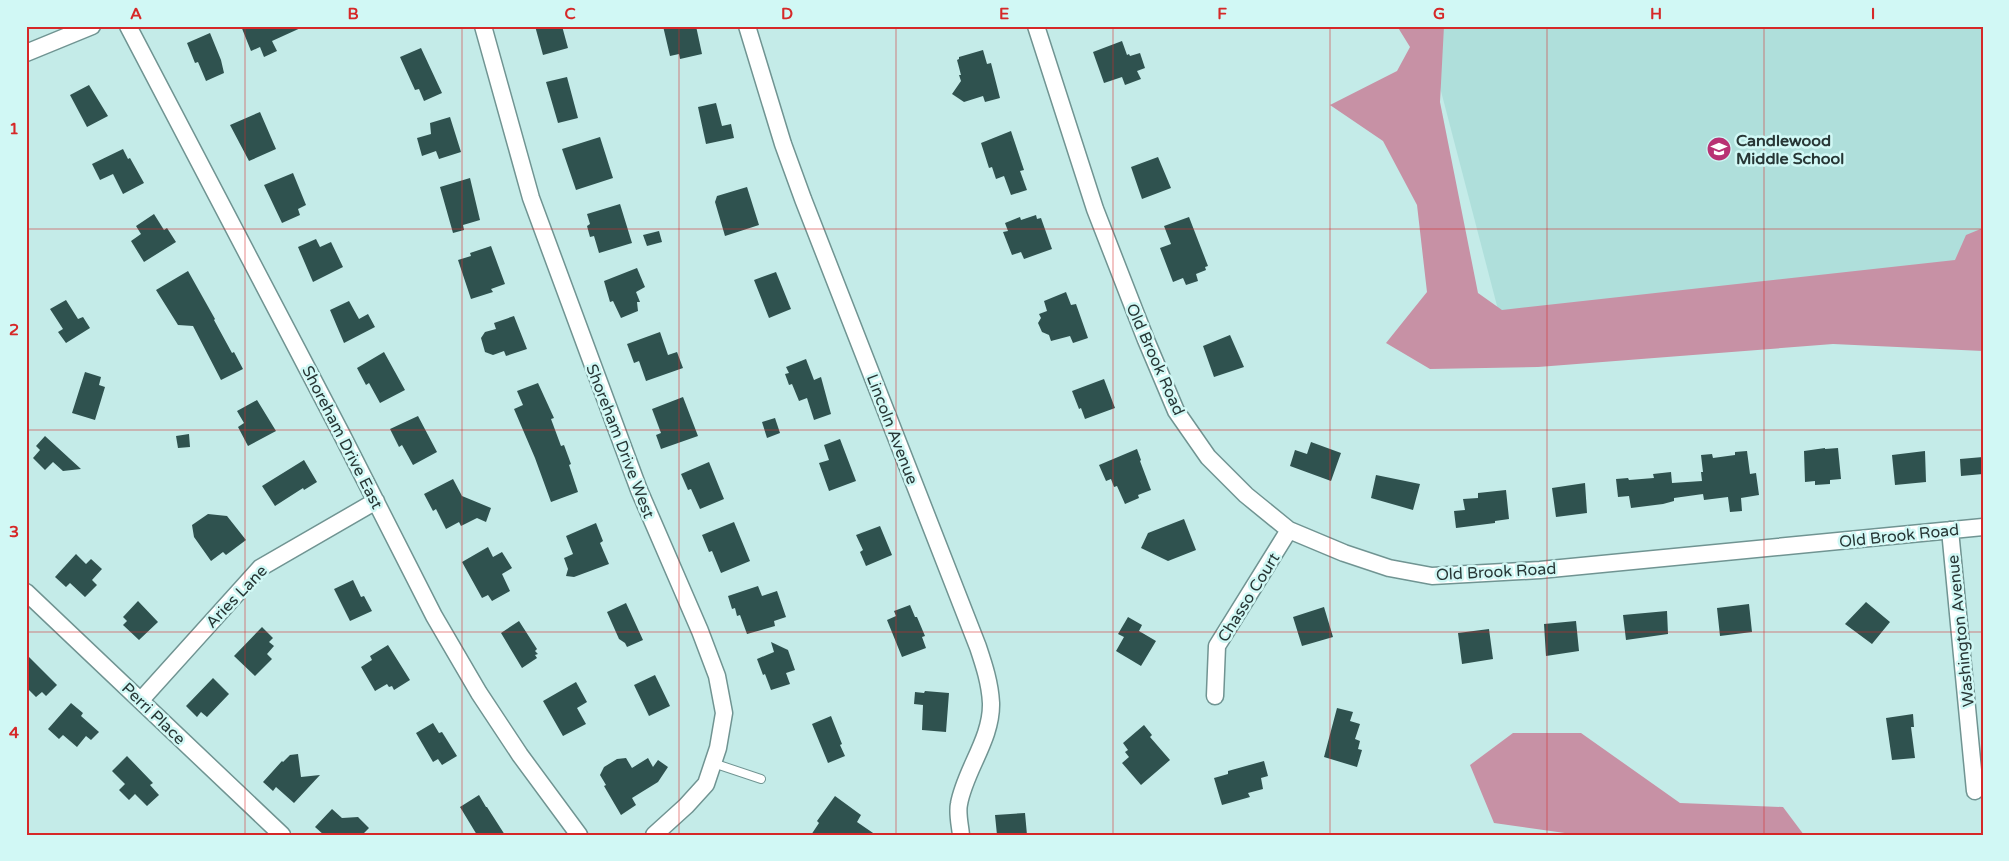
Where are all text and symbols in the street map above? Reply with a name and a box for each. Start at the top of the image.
text: A [130,4,142,24]
text: B [347,4,359,24]
text: C [564,4,576,24]
text: D [781,4,793,24]
text: E [999,4,1009,24]
text: F [1217,4,1227,24]
text: G [1433,4,1445,24]
text: H [1650,4,1662,24]
text: I [1871,4,1875,24]
text: 1 [9,119,19,139]
place label: Candlewood Middle School [1736,131,1844,169]
school or university icon: Candlewood Middle School [1706,136,1732,162]
street label: Old Brook Road [1121,300,1189,419]
text: 2 [9,320,19,340]
street label: Shoreham Drive West [581,361,659,521]
street label: Shoreham Drive East [297,362,387,512]
street label: Lincoln Avenue [862,371,922,487]
street label: Old Brook Road [1838,520,1960,552]
text: 3 [9,522,19,542]
street label: Chasso Court [1213,549,1284,646]
street label: Washington Avenue [1943,554,1979,708]
street label: Old Brook Road [1435,559,1557,585]
street label: Aries Lane [202,561,272,632]
street label: Perri Place [117,678,189,749]
text: 4 [9,723,19,743]

